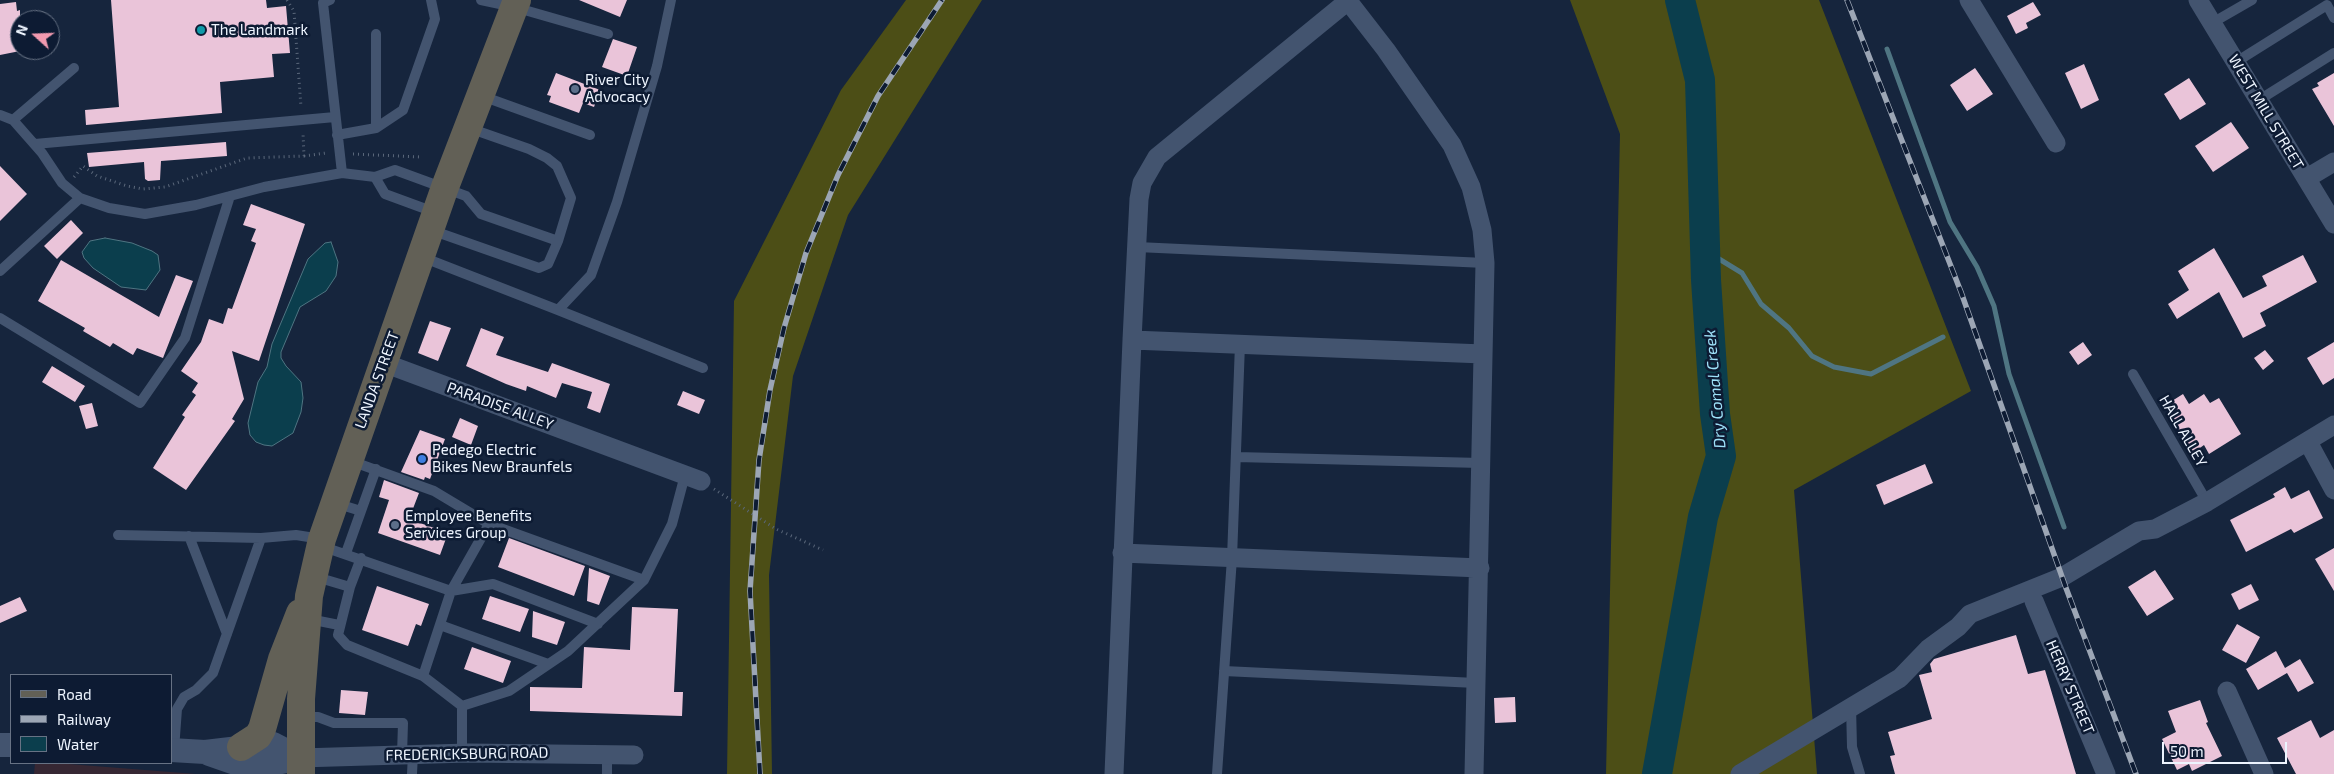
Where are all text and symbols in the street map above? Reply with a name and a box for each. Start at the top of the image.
north arrow [10,10,60,60]
place label: The Landmark [211,21,308,39]
text: N [12,22,31,38]
marker: The Landmark [195,24,207,36]
street label: WEST MILL STREET [2225,51,2307,173]
place label: River City Advocacy [585,71,650,106]
marker: River City Advocacy [569,83,581,95]
street label: LANDA STREET [351,329,403,431]
water label: Dry Comal Creek [1700,329,1730,449]
street label: PARADISE ALLEY [444,378,556,434]
street label: HALL ALLEY [2155,392,2211,470]
place label: Pedego Electric Bikes New Braunfels [432,441,572,476]
marker: Pedego Electric Bikes New Braunfels [416,453,428,465]
place label: Employee Benefits Services Group [405,507,532,542]
marker: Employee Benefits Services Group [389,519,401,531]
street label: HERRY STREET [2042,637,2098,737]
legend [10,674,172,764]
text: Road [57,685,92,703]
text: Railway [57,710,111,728]
scale bar [2164,732,2289,764]
text: Water [57,735,99,753]
text: 50 m [2170,742,2204,760]
street label: FREDERICKSBURG ROAD [385,744,549,764]

